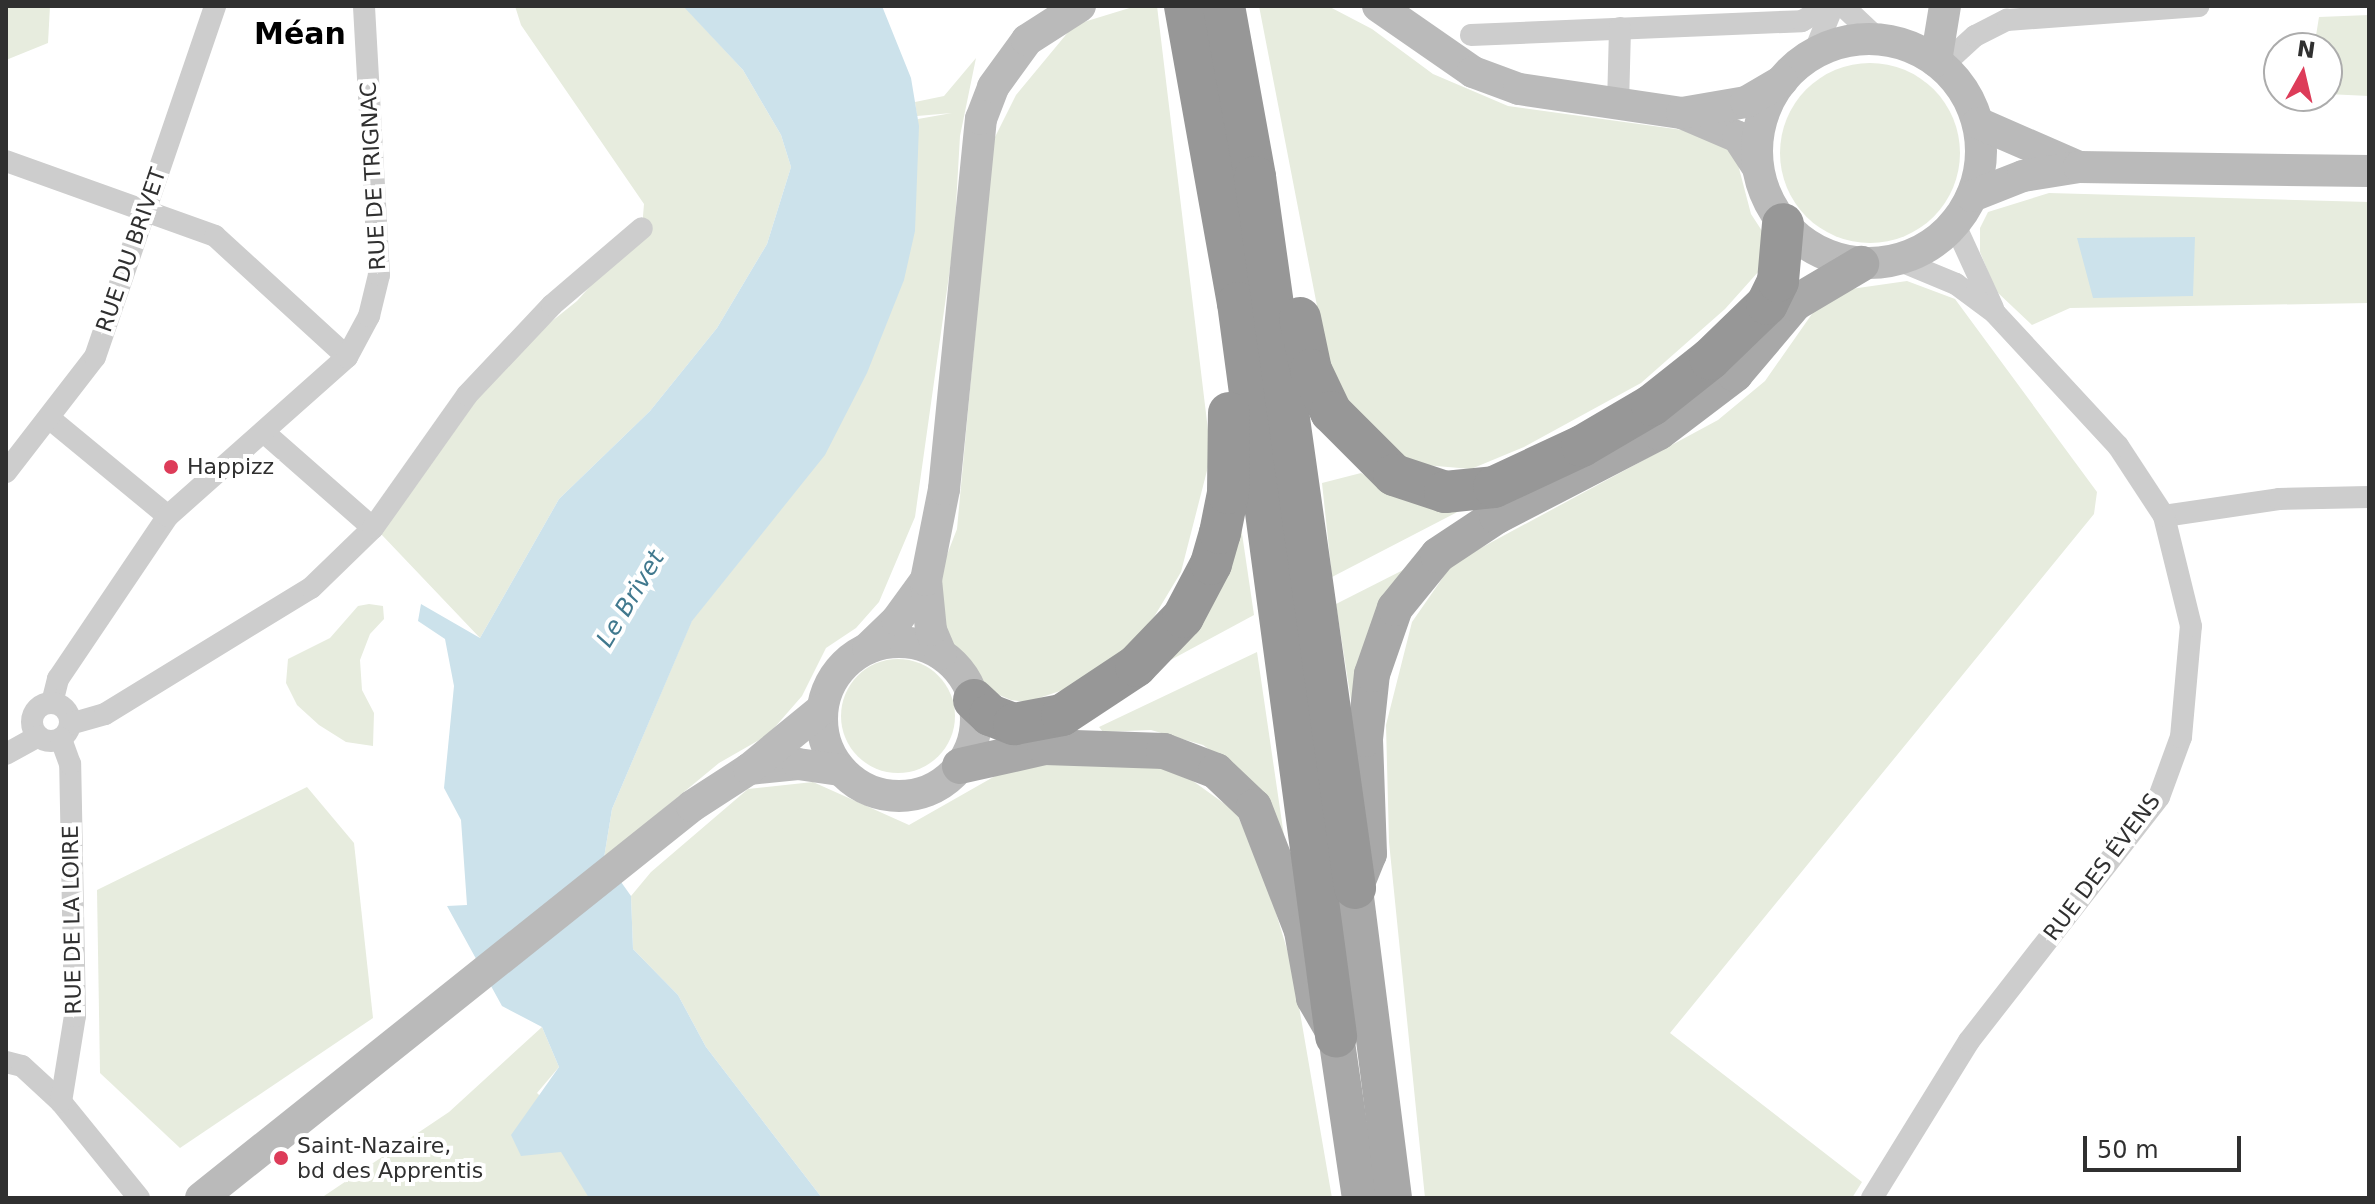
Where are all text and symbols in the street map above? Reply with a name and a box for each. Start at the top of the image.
district label: Méan [254,16,346,52]
north arrow [2263,32,2343,112]
text: N [2295,36,2317,63]
street label: RUE DE TRIGNAC [355,81,391,271]
street label: RUE DU BRIVET [91,165,171,335]
place label: Happizz [187,454,274,480]
marker: Happizz [162,458,180,476]
water label: Le Brivet [591,546,671,652]
street label: RUE DES ÉVENS [2038,788,2166,946]
street label: RUE DE LA LOIRE [57,825,87,1015]
scale bar [2087,1120,2245,1170]
place label: Saint-Nazaire, bd des Apprentis [297,1132,483,1184]
text: 50 m [2097,1136,2159,1164]
marker: Saint-Nazaire, bd des Apprentis [272,1149,290,1167]

